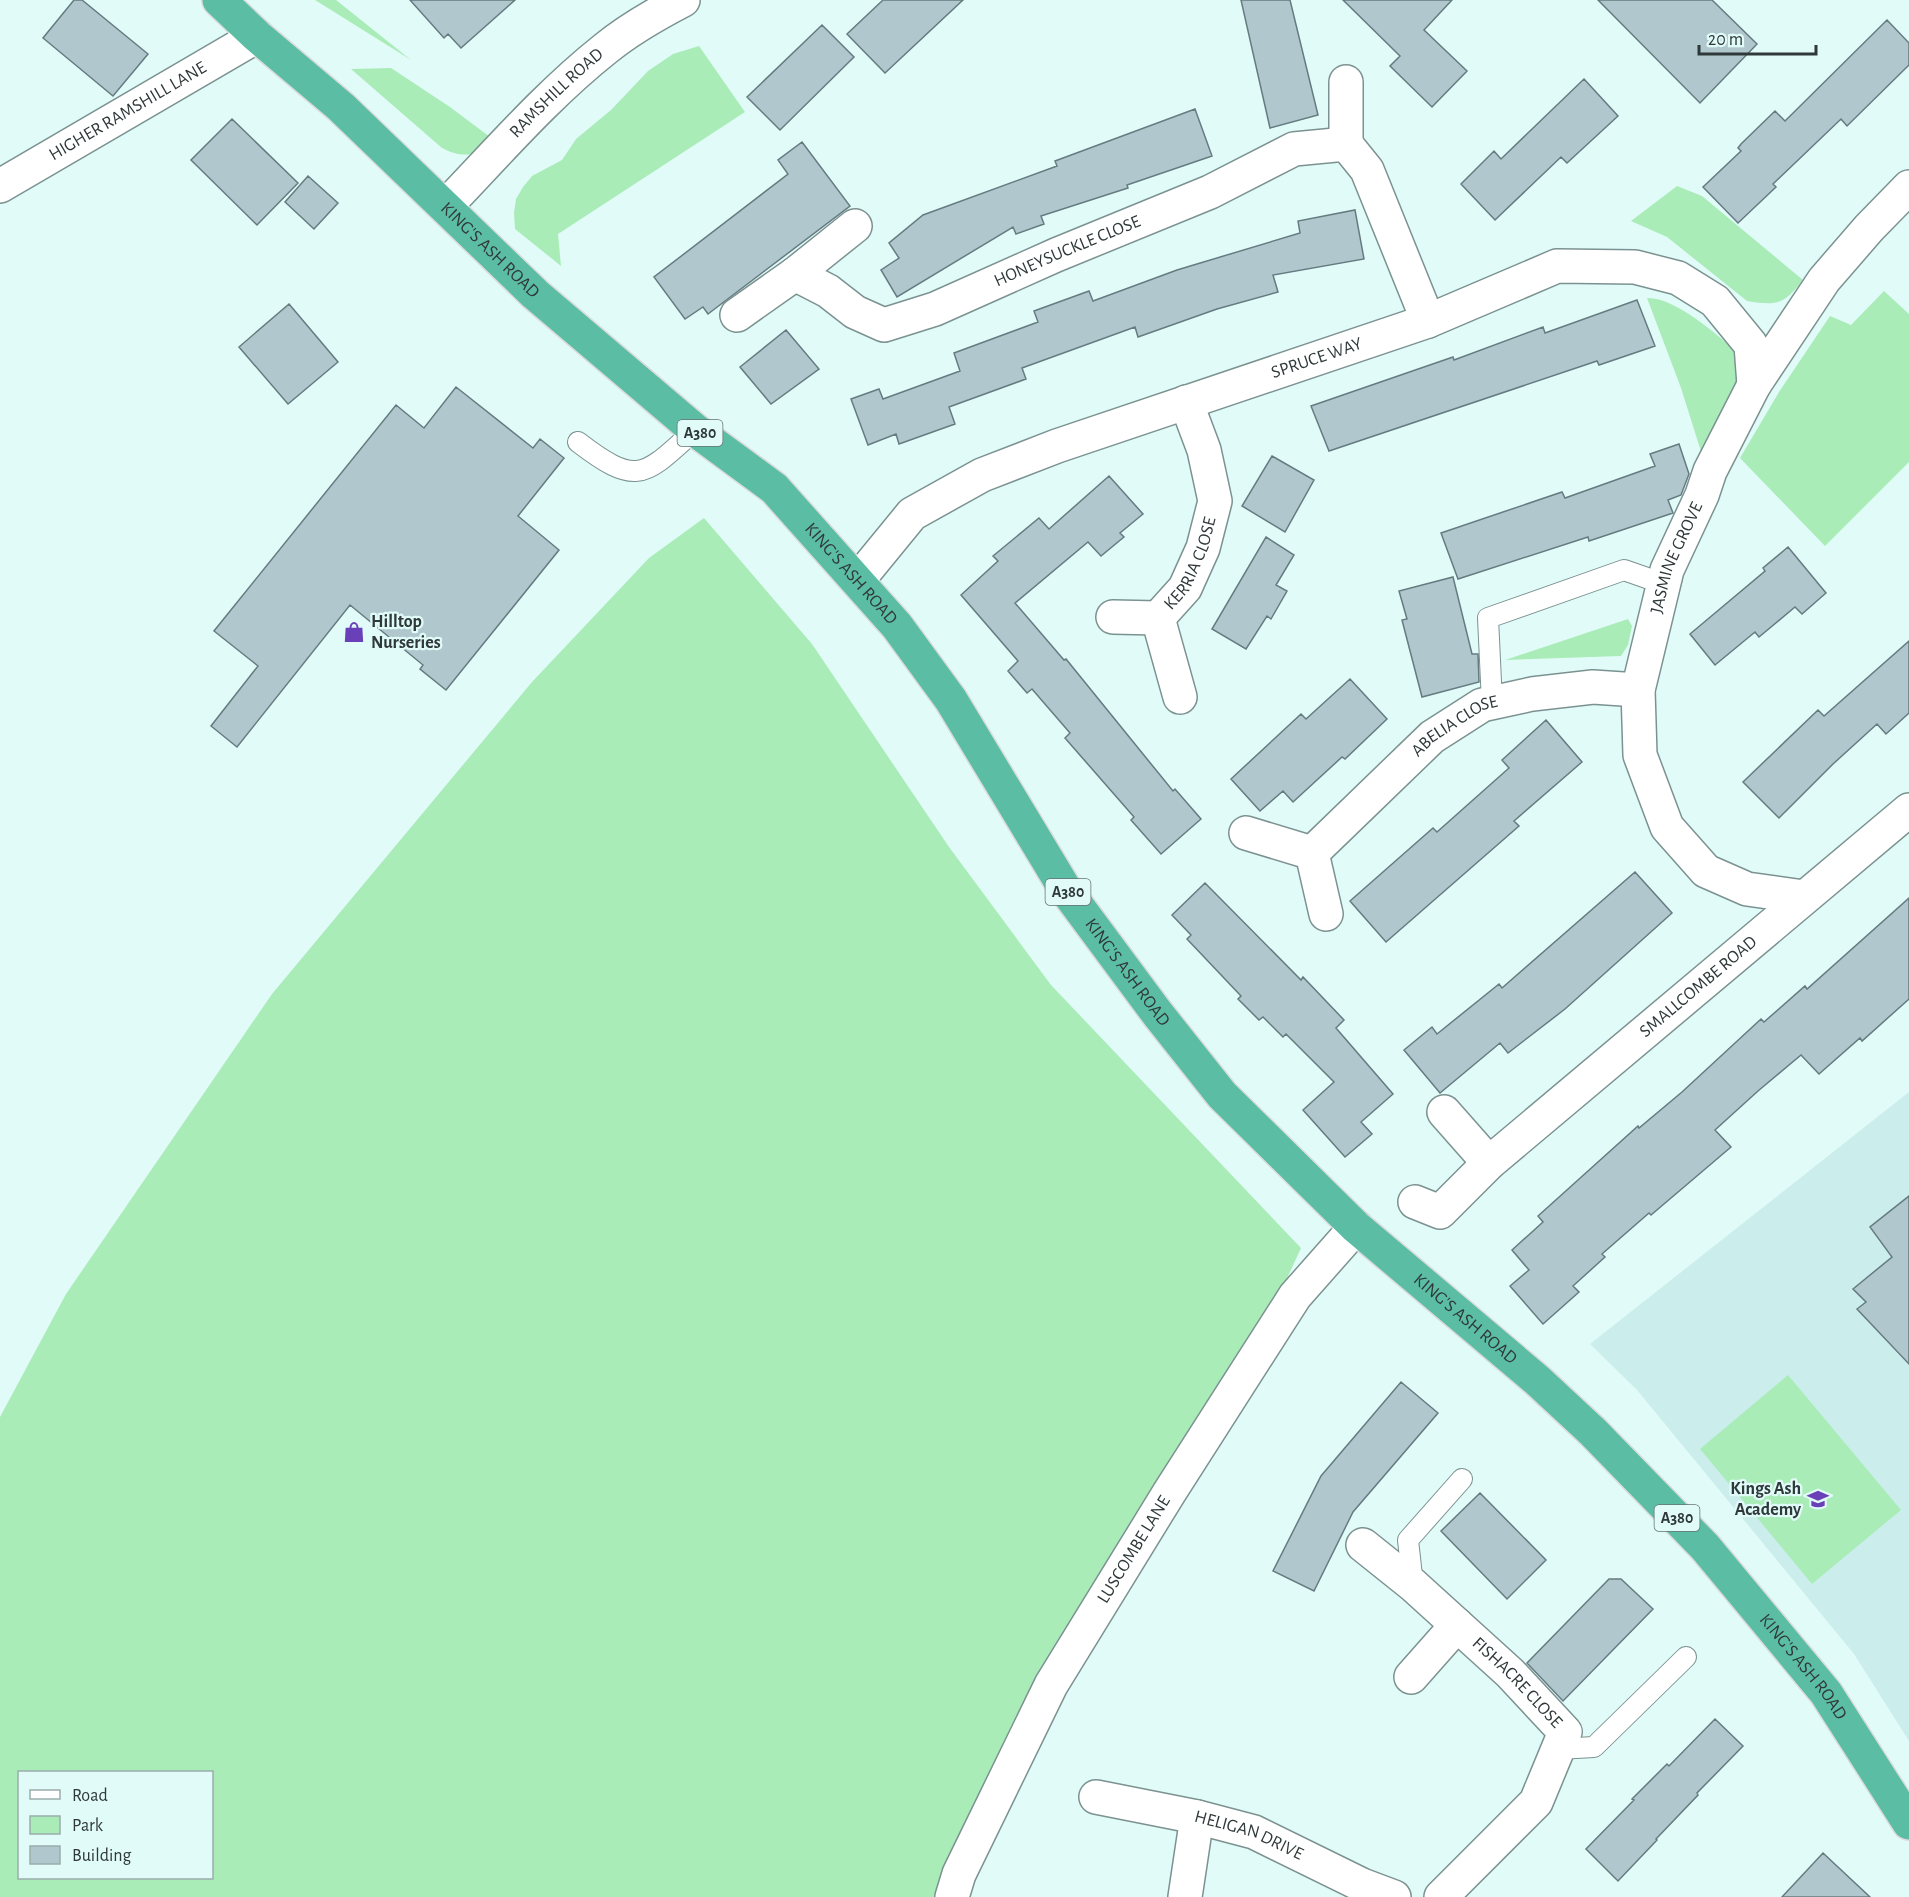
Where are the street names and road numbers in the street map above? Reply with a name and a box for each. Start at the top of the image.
street label: RAMSHILL ROAD [506,45,607,141]
street label: HIGHER RAMSHILL LANE [46,58,210,164]
street label: KING'S ASH ROAD [437,199,543,302]
street label: HONEYSUCKLE CLOSE [992,212,1143,290]
street label: SPRUCE WAY [1269,335,1365,382]
road number: A380 [678,420,722,446]
street label: JASMINE GROVE [1648,499,1706,615]
street label: KERRIA CLOSE [1161,515,1220,613]
street label: KING'S ASH ROAD [801,520,900,628]
street label: ABELIA CLOSE [1408,693,1500,760]
road number: A380 [1046,879,1090,905]
street label: KING'S ASH ROAD [1081,915,1173,1030]
street label: SMALLCOMBE ROAD [1637,933,1761,1041]
street label: KING'S ASH ROAD [1410,1271,1520,1368]
street label: LUSCOMBE LANE [1094,1493,1174,1607]
road number: A380 [1654,1505,1700,1531]
street label: KING'S ASH ROAD [1756,1611,1850,1723]
street label: FISHACRE CLOSE [1469,1634,1566,1732]
street label: HELIGAN DRIVE [1193,1808,1306,1864]

